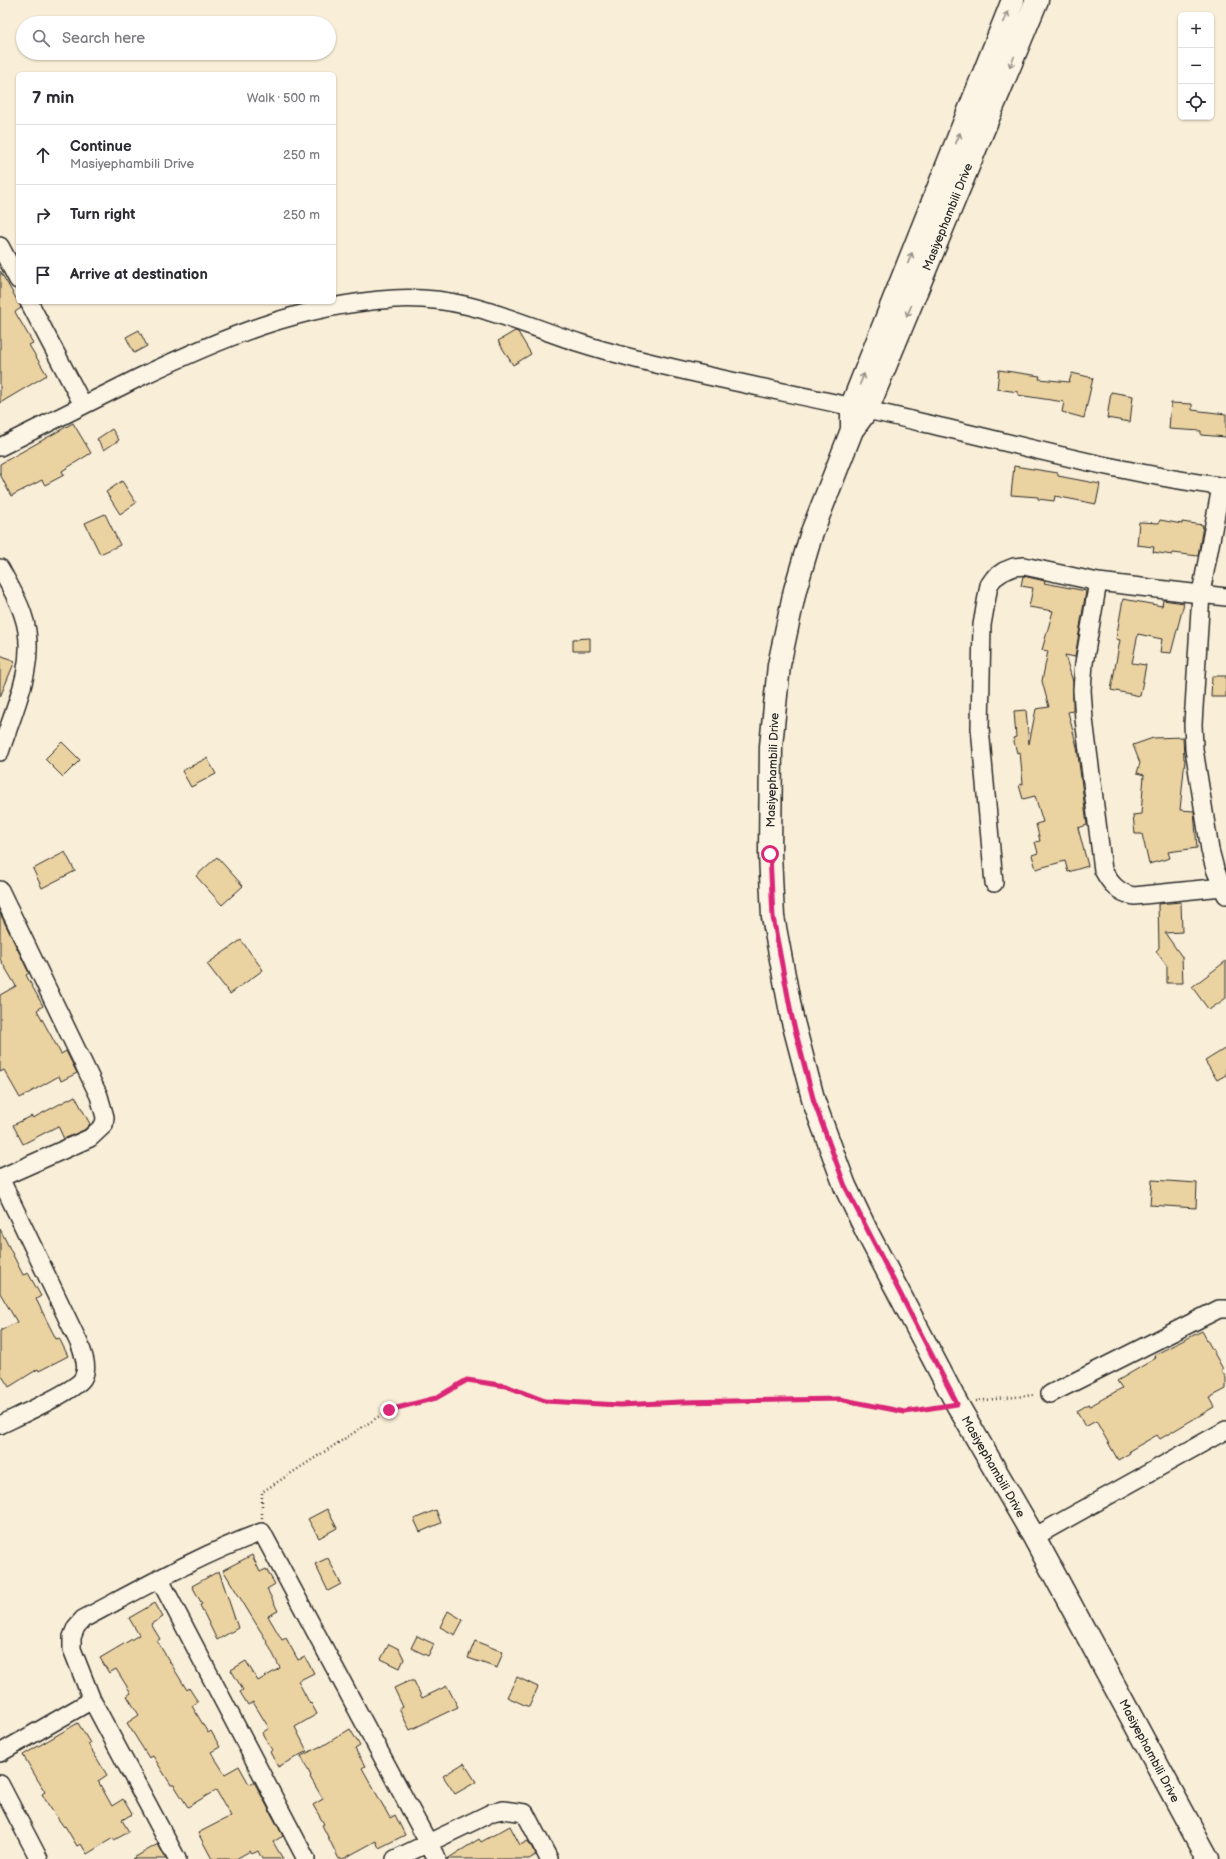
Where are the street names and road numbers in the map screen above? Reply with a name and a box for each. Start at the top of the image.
street label: Masiyephambili Drive [920,161,976,273]
street label: Masiyephambili Drive [764,712,782,828]
street label: Masiyephambili Drive [958,1414,1028,1520]
street label: Masiyephambili Drive [1115,1697,1183,1805]

